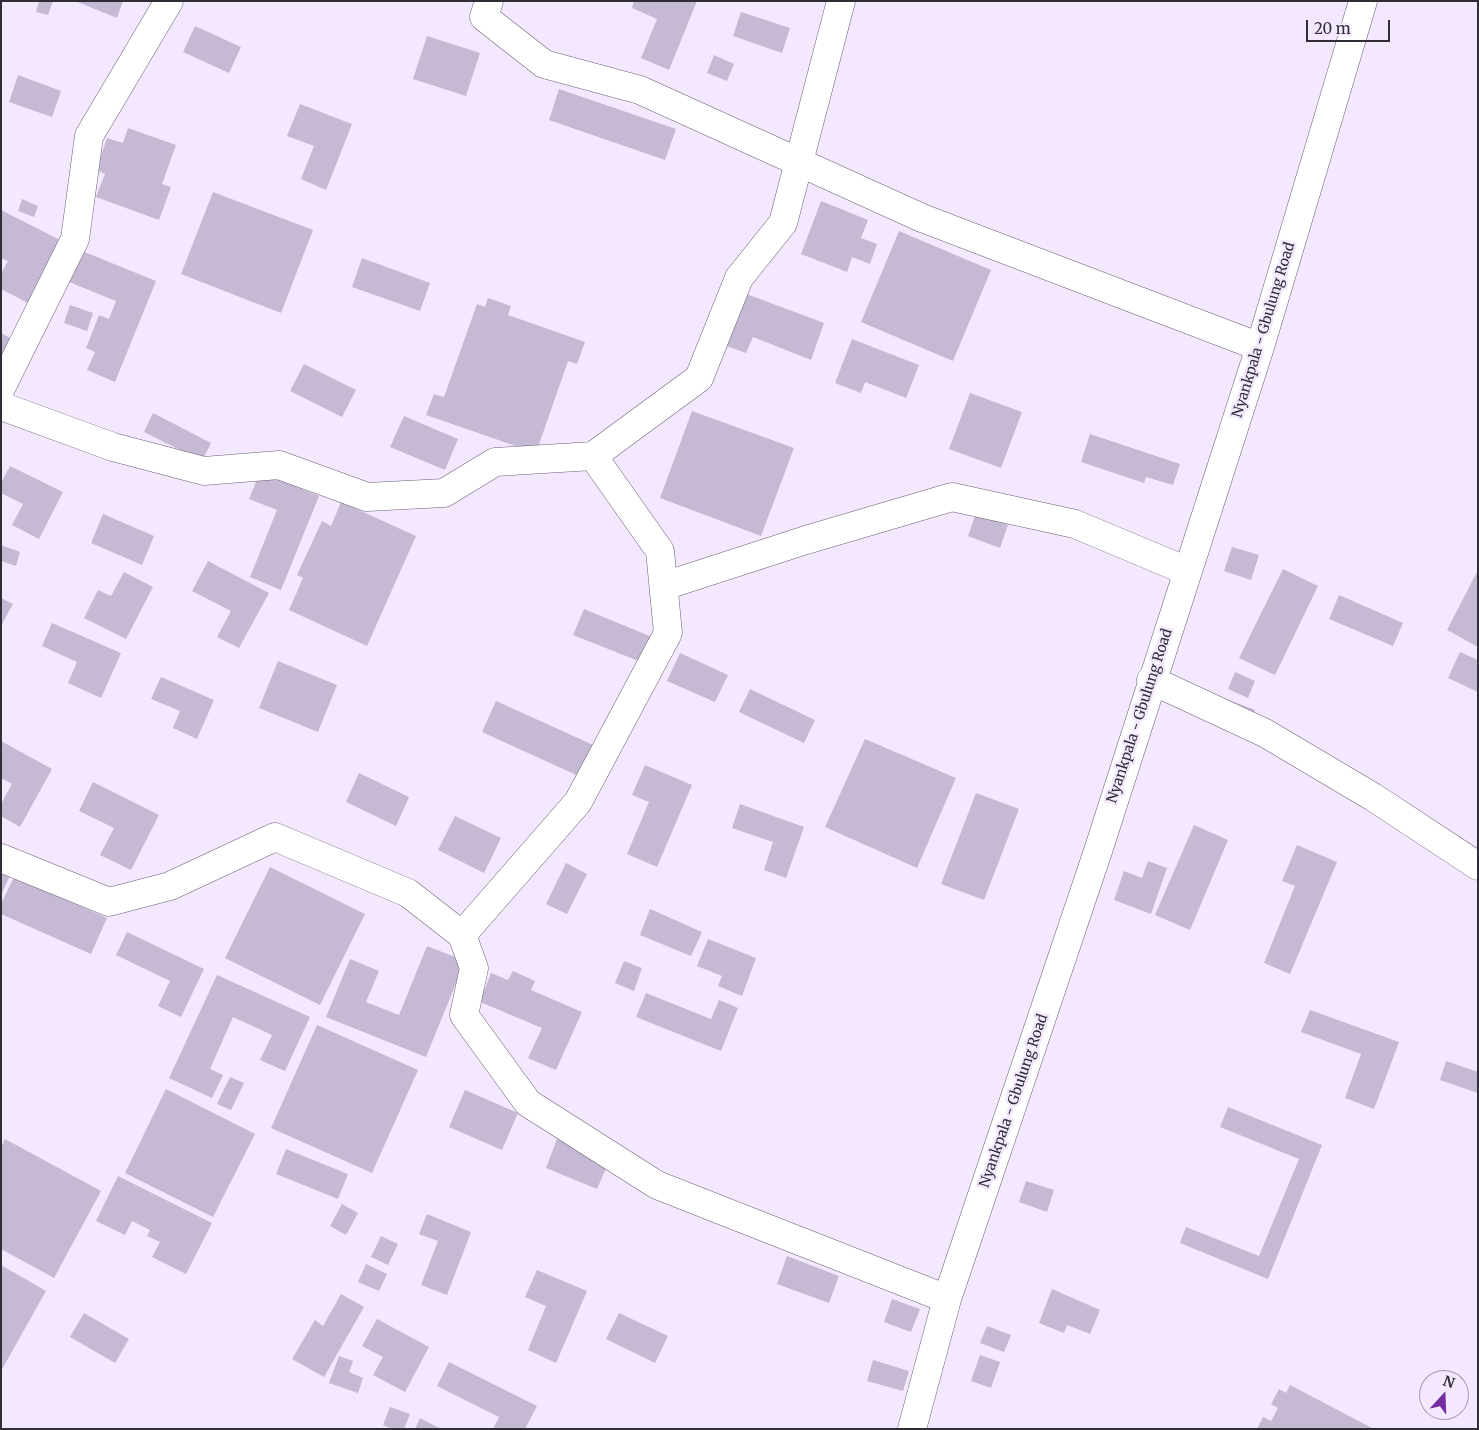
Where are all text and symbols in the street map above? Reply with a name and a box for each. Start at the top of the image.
scale bar [1309,10,1393,42]
text: 20 m [1314,19,1351,38]
street label: Nyankpala - Gbulung Road [1229,240,1299,420]
street label: Nyankpala - Gbulung Road [1104,627,1176,805]
street label: Nyankpala - Gbulung Road [976,1012,1052,1190]
north arrow [1419,1370,1469,1420]
text: N [1441,1371,1457,1392]

